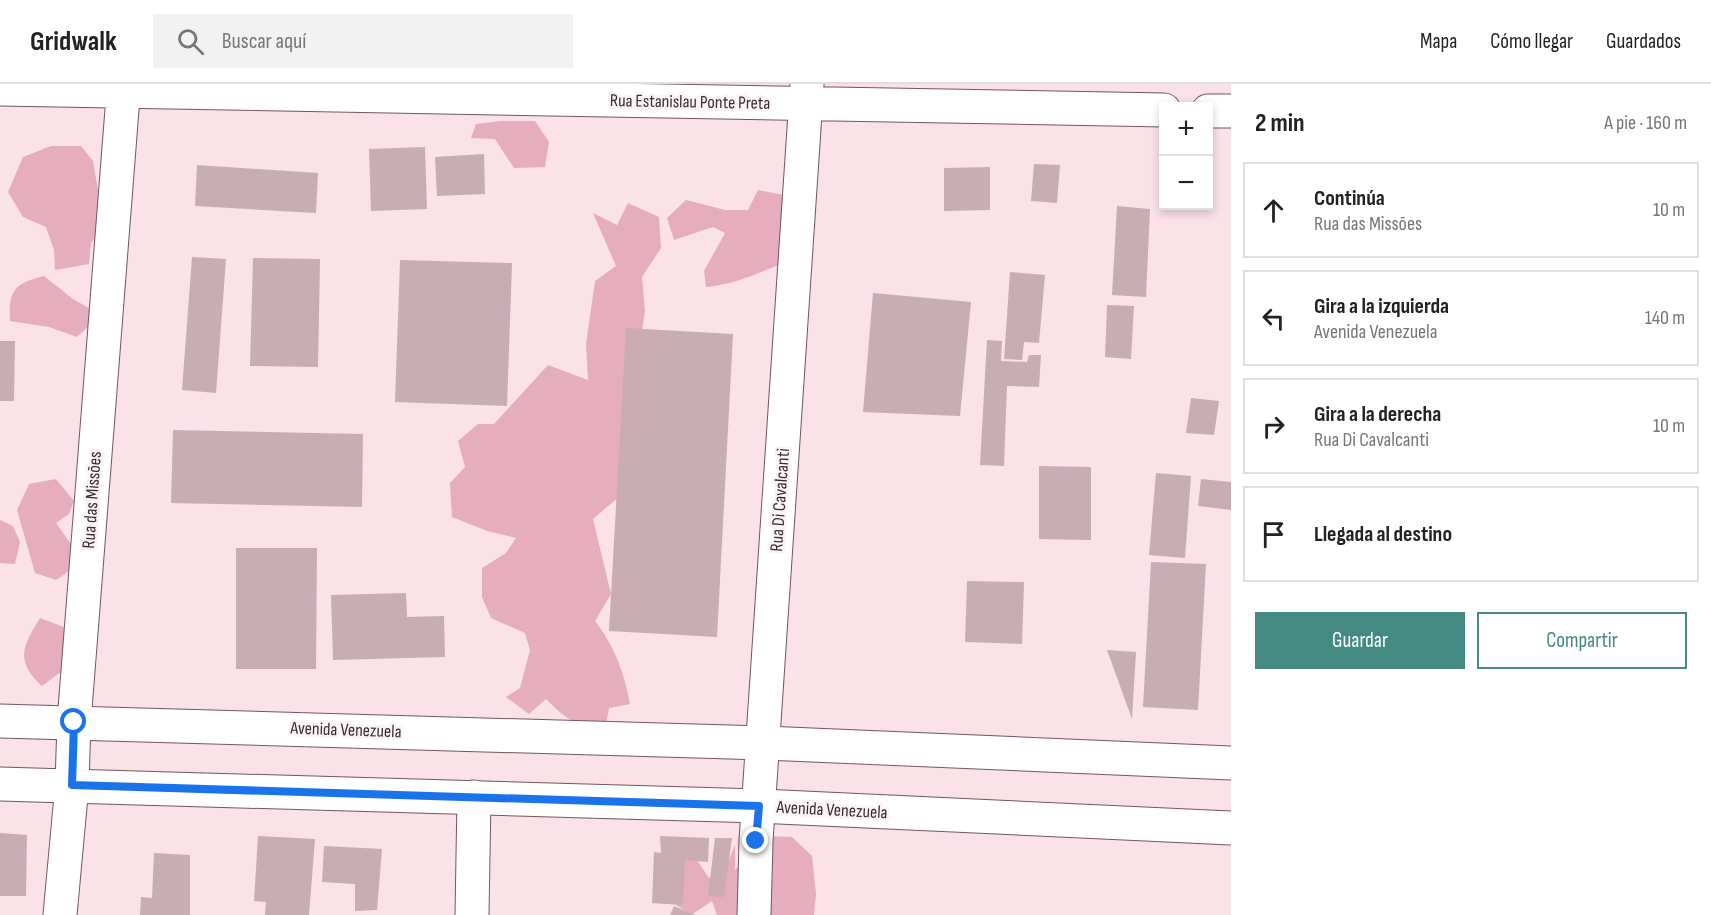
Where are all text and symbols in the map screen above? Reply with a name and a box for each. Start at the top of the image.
search box [153,14,573,68]
text: Gridwalk [30,25,117,58]
icon: search [174,25,207,58]
text: Buscar aquí [222,28,306,55]
text: Mapa [1420,29,1457,54]
text: Cómo llegar [1490,29,1573,54]
text: Guardados [1606,29,1681,54]
street label: Rua Estanislau Ponte Preta [610,90,770,114]
map controls [1159,102,1213,210]
button: + [1159,102,1213,156]
text: 2 min [1255,108,1305,139]
text: A pie · 160 m [1604,111,1687,135]
button: − [1159,156,1213,210]
text: Continúa [1314,185,1385,212]
icon: ahead [1257,194,1290,227]
text: 10 m [1653,198,1685,222]
text: Rua das Missões [1314,212,1422,236]
text: Gira a la izquierda [1314,293,1449,320]
icon: left [1257,302,1290,335]
text: 140 m [1645,306,1685,330]
text: Avenida Venezuela [1314,320,1437,344]
text: Gira a la derecha [1314,401,1441,428]
icon: right [1257,410,1290,443]
text: 10 m [1653,414,1685,438]
text: Rua Di Cavalcanti [1314,428,1429,452]
street label: Rua Di Cavalcanti [766,448,794,552]
street label: Rua das Missões [78,451,106,549]
icon: arrive [1257,518,1290,551]
text: Llegada al destino [1314,521,1452,548]
button: Guardar [1255,612,1465,669]
button: Compartir [1477,612,1687,669]
route start [60,708,86,734]
street label: Avenida Venezuela [289,718,402,742]
street label: Avenida Venezuela [775,797,888,823]
route end [742,827,768,853]

